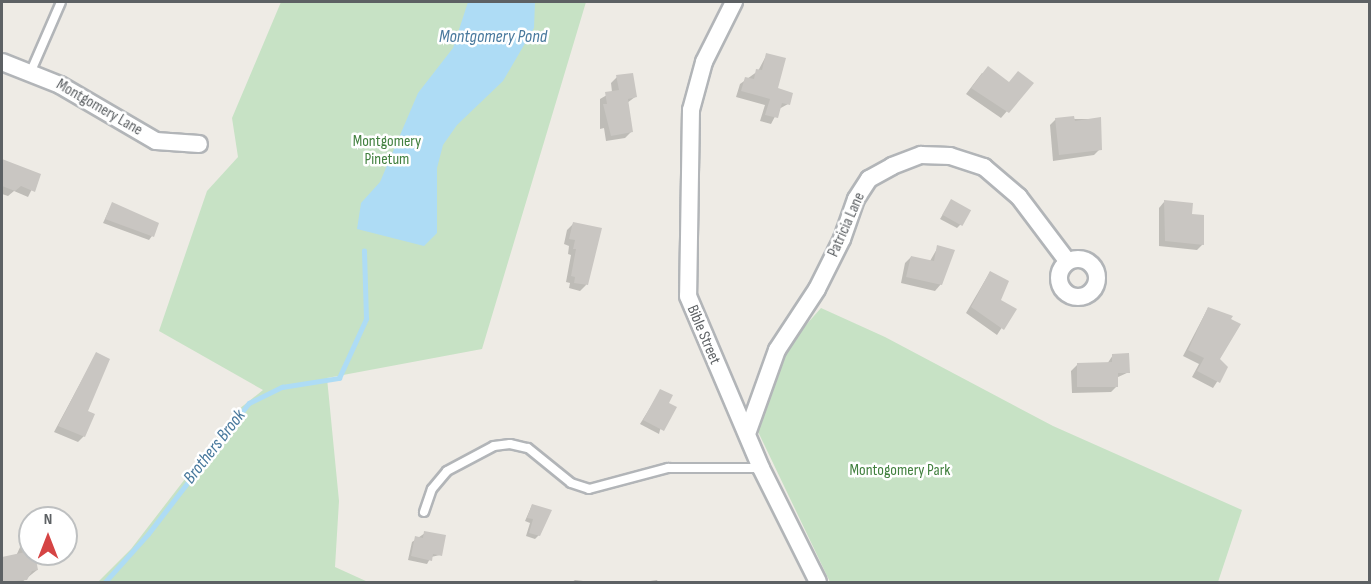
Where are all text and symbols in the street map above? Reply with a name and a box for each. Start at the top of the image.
water label: Montgomery Pond [439,26,547,48]
street label: Montgomery Lane [52,76,146,140]
park label: Montgomery Pinetum [353,132,421,170]
street label: Patricia Lane [824,190,870,260]
street label: Bible Street [682,303,724,367]
water label: Brothers Brook [179,406,251,488]
park label: Montogomery Park [850,461,950,481]
north arrow [18,506,78,566]
text: N [44,510,52,529]

